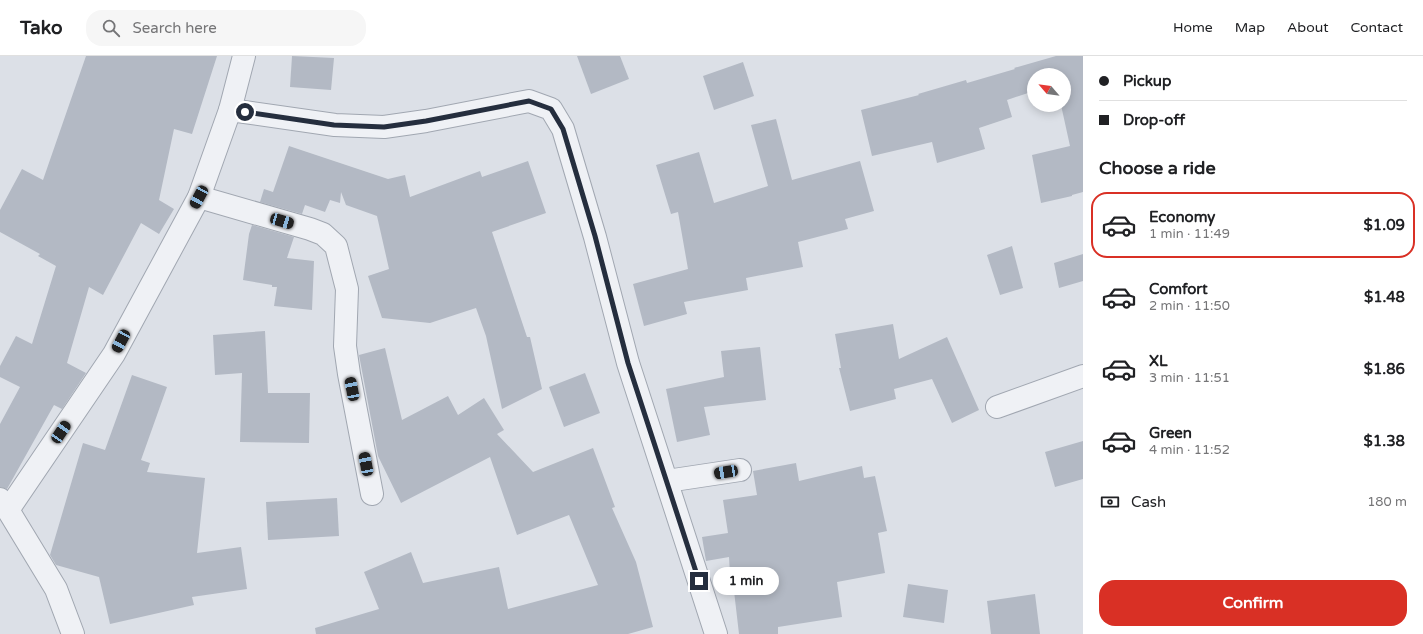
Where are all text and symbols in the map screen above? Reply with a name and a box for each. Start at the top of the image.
search box [86,10,366,46]
text: Tako [20,17,62,39]
icon: search [100,17,122,39]
text: Search here [132,19,217,37]
text: Home [1173,19,1213,36]
text: Map [1235,19,1265,36]
text: About [1287,19,1329,36]
text: Contact [1351,19,1403,36]
north arrow [1027,68,1071,112]
map controls [1027,68,1071,112]
text: Pickup [1123,72,1171,90]
route start [236,103,254,121]
text: Drop-off [1123,111,1185,129]
text: Choose a ride [1099,157,1216,179]
car [188,184,210,210]
icon: car [1101,207,1137,243]
text: Economy [1149,208,1215,226]
car [269,212,295,230]
text: $1.09 [1364,216,1405,234]
text: 1 min · 11:49 [1149,226,1230,242]
icon: car [1101,279,1137,315]
text: Comfort [1149,280,1208,298]
text: $1.48 [1364,288,1405,306]
text: 2 min · 11:50 [1149,298,1230,314]
car [110,328,132,354]
icon: car [1101,351,1137,387]
text: XL [1149,352,1168,370]
text: $1.86 [1364,360,1405,378]
text: 3 min · 11:51 [1149,370,1230,386]
car [344,376,360,402]
car [49,419,73,445]
icon: car [1101,423,1137,459]
text: Green [1149,424,1192,442]
text: $1.38 [1364,432,1405,450]
text: 4 min · 11:52 [1149,442,1230,458]
car [358,451,374,477]
car [713,464,739,480]
icon: cash [1099,491,1121,513]
text: Cash [1131,493,1166,511]
text: 180 m [1367,494,1407,510]
callout: 1 min [713,567,779,595]
route end [690,572,708,590]
text: 1 min [729,573,763,589]
button: Confirm [1099,580,1407,626]

